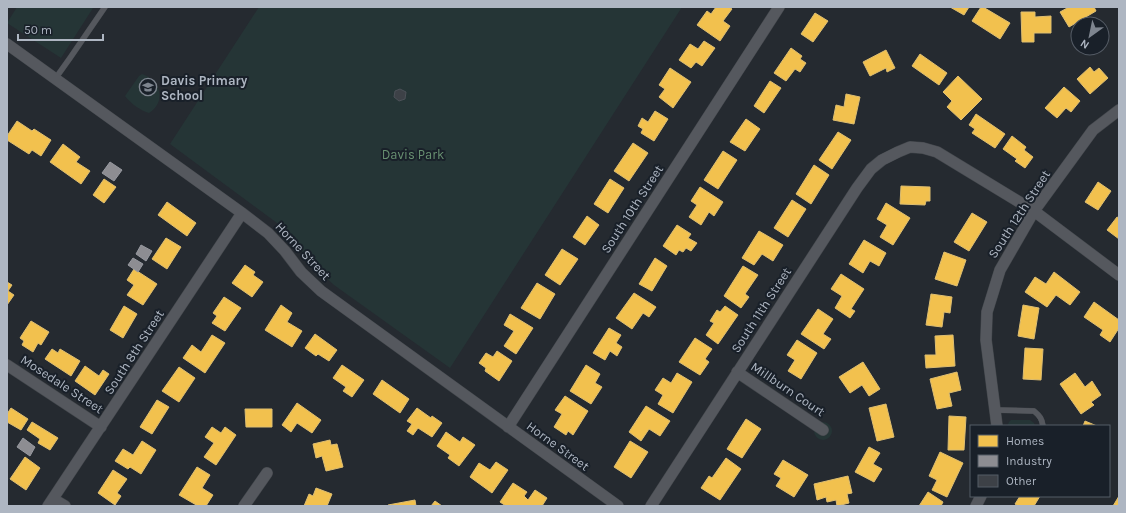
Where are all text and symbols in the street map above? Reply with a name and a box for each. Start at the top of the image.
scale bar [18,16,103,42]
north arrow [1070,16,1110,56]
text: 50 m [24,23,52,37]
text: N [1078,36,1092,52]
place label: Davis Primary School [161,73,248,103]
school or university icon: Davis Primary School [138,77,158,97]
park label: Davis Park [382,147,444,162]
street label: South 10th Street [598,162,666,256]
street label: South 12th Street [985,167,1053,261]
street label: Horne Street [272,219,334,283]
street label: South 11th Street [728,264,794,356]
street label: South 8th Street [101,307,167,397]
street label: Mosedale Street [18,352,106,416]
street label: Millburn Court [748,359,828,419]
street label: Horne Street [524,418,592,474]
legend [970,425,1110,497]
text: Homes [1006,434,1044,448]
text: Industry [1006,454,1052,468]
text: Other [1006,474,1037,488]

